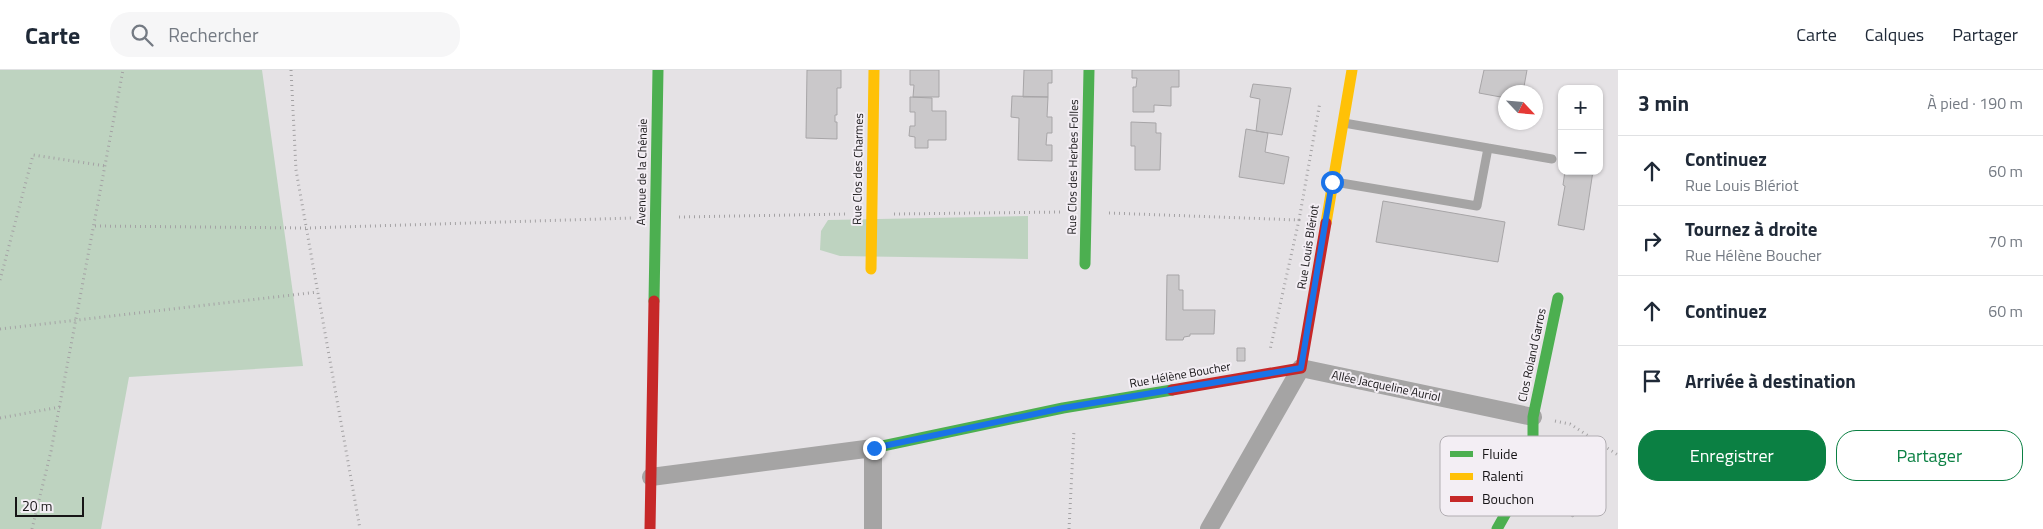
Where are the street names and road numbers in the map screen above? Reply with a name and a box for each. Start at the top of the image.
street label: Rue Clos des Herbes Folles [1062,99,1083,235]
street label: Rue Clos des Charmes [847,113,868,225]
street label: Avenue de la Chênaie [631,118,652,226]
street label: Rue Louis Blériot [1291,203,1324,290]
street label: Clos Roland Garros [1512,306,1551,403]
street label: Rue Hélène Boucher [1128,356,1232,393]
street label: Allée Jacqueline Auriol [1330,365,1442,406]

